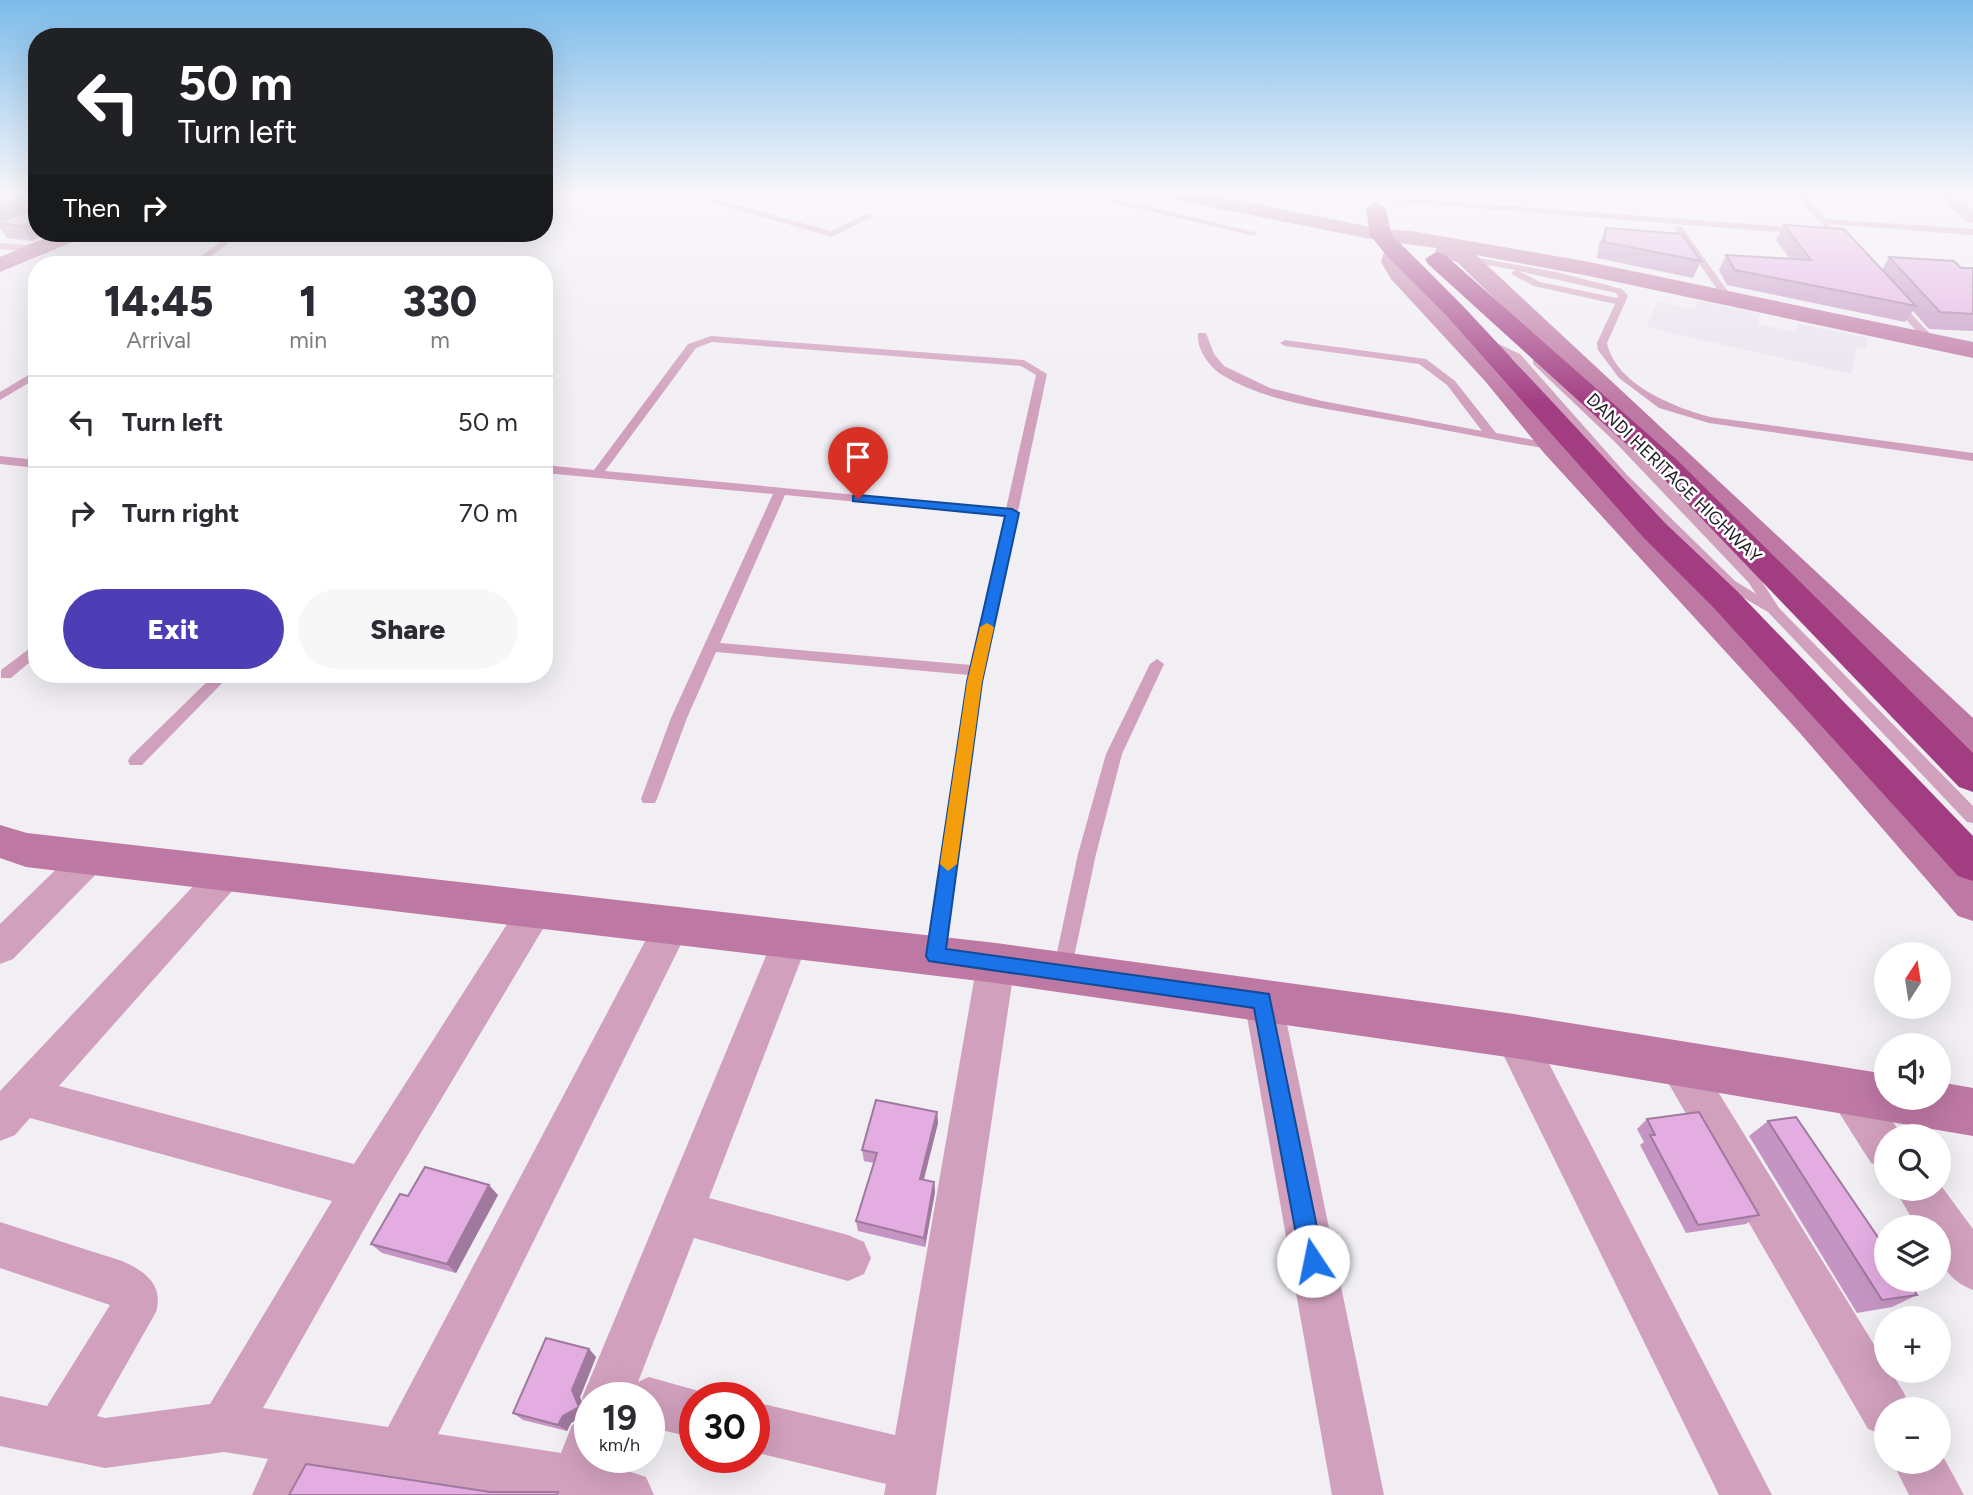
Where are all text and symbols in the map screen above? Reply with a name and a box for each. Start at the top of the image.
text: 50 m [178,53,293,112]
icon: left [63,56,154,147]
text: Turn left [178,113,297,151]
icon: right [135,189,173,227]
text: Then [63,192,121,224]
text: 14:45 [104,276,213,327]
text: 1 [299,276,317,327]
text: 330 [403,276,477,327]
text: Arrival [126,326,191,354]
text: min [289,326,327,354]
text: m [430,326,450,354]
street label: DANDI HERITAGE HIGHWAY [1582,388,1766,568]
icon: left [63,403,101,441]
text: Turn left [122,406,223,438]
text: 50 m [458,406,518,438]
pin [828,427,888,499]
icon: arrive [839,438,877,476]
icon: right [63,494,101,532]
text: Turn right [122,497,239,529]
text: 70 m [459,497,518,529]
button: Exit [63,589,284,669]
button: Share [298,589,518,669]
north arrow [1874,942,1951,1018]
map controls [1874,942,1951,1474]
button: sound [1874,1033,1951,1110]
button: search [1874,1124,1951,1201]
button: layers [1874,1215,1951,1292]
position arrow [1276,1224,1350,1298]
button: + [1874,1306,1951,1383]
speed limit sign: 30 [679,1382,770,1473]
text: 19 [602,1397,637,1439]
button: − [1874,1397,1951,1474]
text: km/h [599,1434,640,1456]

